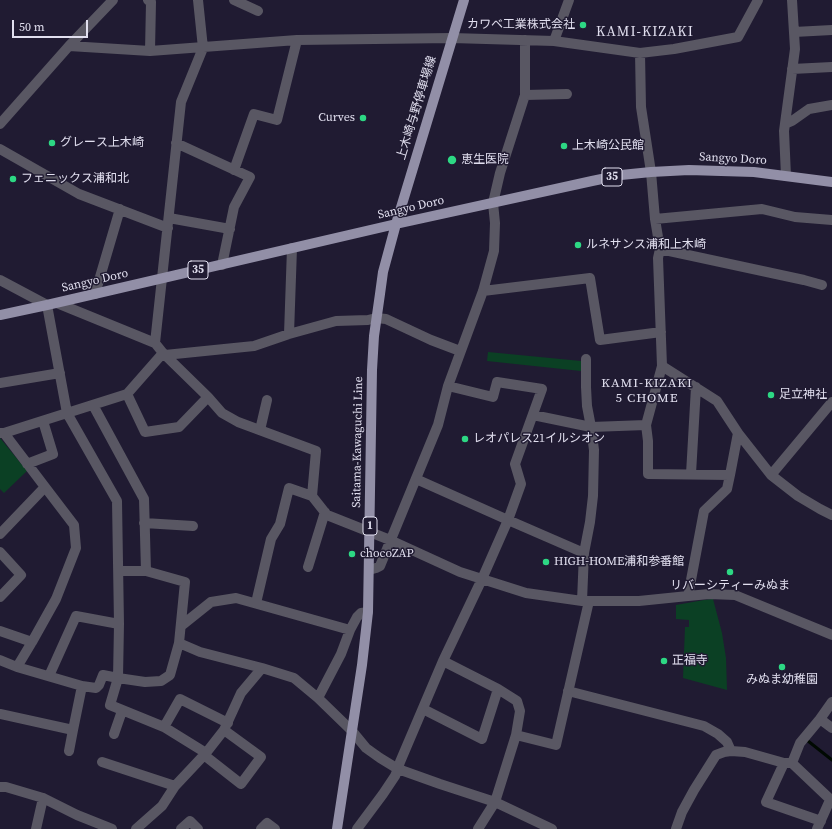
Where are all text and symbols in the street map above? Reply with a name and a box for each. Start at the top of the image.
scale bar [14,12,90,38]
place label: カワベ工業株式会社 [467,18,575,32]
text: 50 m [19,19,45,35]
marker: カワベ工業株式会社 [578,20,588,30]
district label: KAMI-KIZAKI [596,24,694,40]
street label: 上木崎与野停車場線 [394,54,440,162]
place label: Curves [318,111,355,125]
marker: Curves [358,113,368,123]
place label: グレース上木崎 [60,136,144,150]
marker: グレース上木崎 [47,138,57,148]
place label: 上木崎公民館 [572,139,644,153]
marker: 上木崎公民館 [559,141,569,151]
street label: Sangyo Doro [699,150,767,168]
place label: 恵生医院 [461,153,509,167]
marker: 恵生医院 [446,154,458,166]
road number: 35 [602,168,622,186]
place label: フェニックス浦和北 [21,172,129,186]
marker: フェニックス浦和北 [8,174,18,184]
street label: Sangyo Doro [376,193,446,223]
place label: ルネサンス浦和上木崎 [586,238,706,252]
marker: ルネサンス浦和上木崎 [573,240,583,250]
road number: 35 [188,261,208,279]
street label: Sangyo Doro [60,266,130,296]
street label: Saitama-Kawaguchi Line [350,376,366,508]
district label: KAMI-KIZAKI 5 CHOME [601,376,693,407]
place label: 足立神社 [779,388,827,402]
marker: 足立神社 [766,390,776,400]
place label: レオパレス21イルシオン [473,432,605,446]
marker: レオパレス21イルシオン [460,434,470,444]
road number: 1 [363,517,377,535]
place label: chocoZAP [360,547,413,561]
marker: chocoZAP [347,549,357,559]
place label: HIGH-HOME浦和参番館 [554,555,684,569]
marker: HIGH-HOME浦和参番館 [541,557,551,567]
marker: リバーシティーみぬま [725,567,735,577]
place label: リバーシティーみぬま [670,579,790,593]
place label: 正福寺 [672,654,708,668]
marker: 正福寺 [659,656,669,666]
marker: みぬま幼稚園 [777,662,787,672]
place label: みぬま幼稚園 [746,673,818,687]

